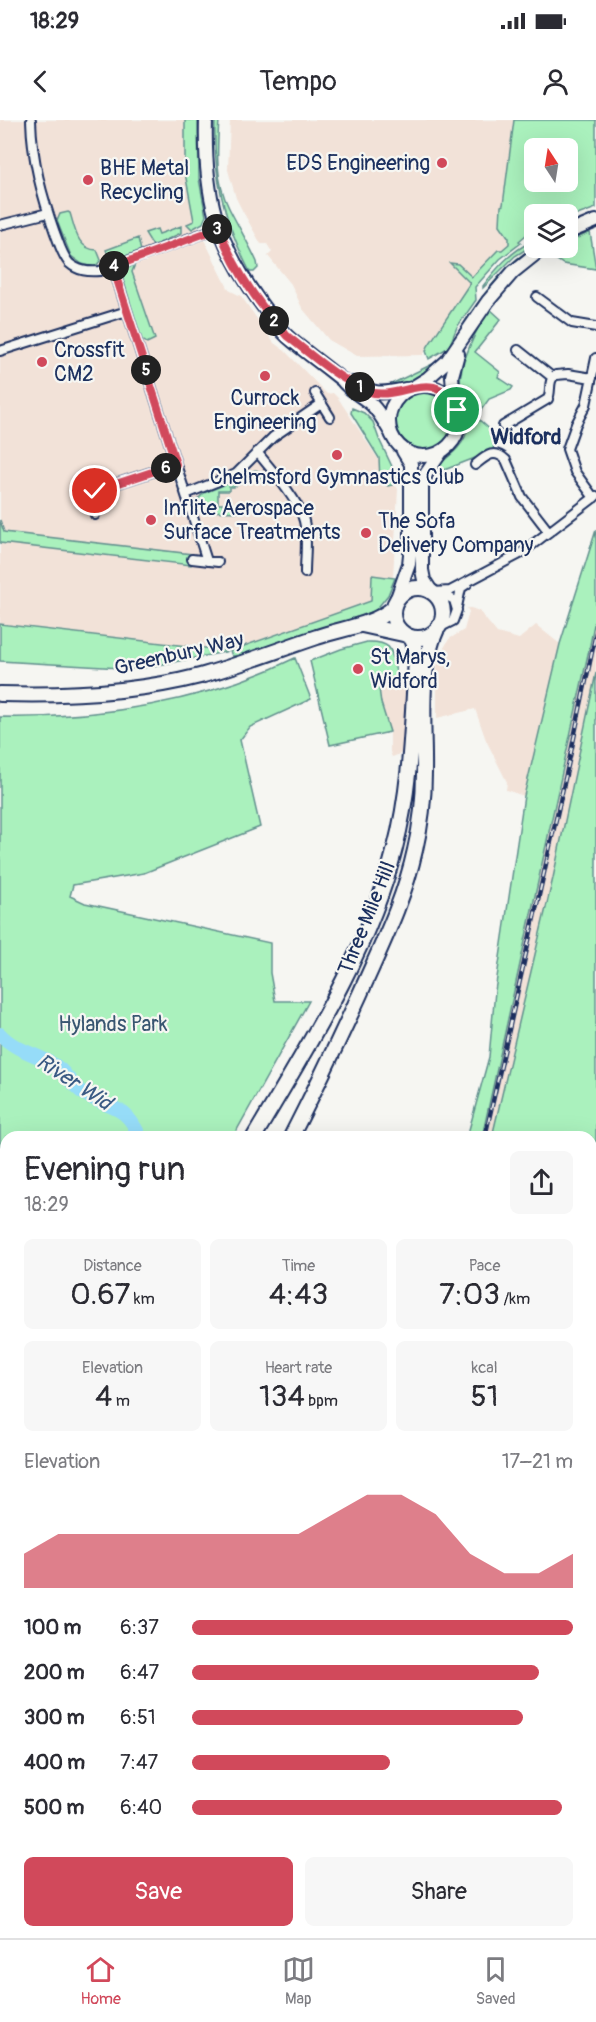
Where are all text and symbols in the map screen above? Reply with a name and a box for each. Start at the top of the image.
text: 18:29 [30,7,79,35]
icon: back [24,65,57,98]
text: Tempo [259,65,337,98]
icon: person [539,65,572,98]
north arrow [524,138,578,192]
map controls [524,138,578,258]
place label: EDS Engineering [286,150,430,177]
place label: BHE Metal Recycling [100,155,189,206]
marker: EDS Engineering [435,156,449,170]
marker: BHE Metal Recycling [81,173,95,187]
button: layers [524,204,578,258]
pin: 3 [202,214,232,244]
text: 3 [213,219,221,239]
pin: 4 [99,251,129,281]
text: 4 [109,256,119,276]
pin: 2 [259,306,289,336]
text: 2 [270,311,278,331]
place label: Crossfit CM2 [54,337,125,388]
marker: Crossfit CM2 [35,355,49,369]
pin: 5 [131,355,161,385]
text: 5 [142,360,150,380]
marker: Currock Engineering [258,369,272,383]
pin: 1 [345,372,375,402]
text: 1 [357,377,363,397]
pin [431,384,482,435]
place label: Currock Engineering [214,385,316,436]
icon: arrive [440,393,473,426]
district label: Widford [490,423,562,451]
marker: Chelmsford Gymnastics Club [330,448,344,462]
pin: 6 [151,453,181,483]
text: 6 [161,458,171,478]
place label: Chelmsford Gymnastics Club [210,464,464,491]
pin [69,465,120,516]
icon: check [78,474,111,507]
place label: Inflite Aerospace Surface Treatments [163,495,341,546]
place label: The Sofa Delivery Company [378,508,533,559]
marker: Inflite Aerospace Surface Treatments [144,513,158,527]
marker: The Sofa Delivery Company [359,526,373,540]
street label: Greenbury Way [112,626,246,682]
place label: St Marys, Widford [370,644,450,695]
marker: St Marys, Widford [351,662,365,676]
street label: Three Mile Hill [332,857,402,979]
park label: Hylands Park [58,1011,168,1038]
water label: River Wid [31,1047,120,1118]
text: Evening run [24,1149,185,1190]
button: share [510,1151,573,1214]
text: 18:29 [24,1192,69,1217]
text: Distance [83,1256,142,1276]
text: Time [282,1256,315,1276]
text: Pace [469,1256,500,1276]
text: 0.67 [70,1276,130,1313]
text: 4:43 [269,1276,328,1313]
text: 7:03 [439,1276,500,1313]
text: km [130,1289,155,1309]
text: /km [500,1289,530,1309]
text: Elevation [82,1358,143,1378]
text: Heart rate [265,1358,332,1378]
text: kcal [471,1358,498,1378]
text: 4 [95,1378,112,1415]
text: 134 [259,1378,305,1415]
text: 51 [471,1378,499,1415]
text: m [112,1391,130,1411]
text: bpm [305,1391,338,1411]
text: Elevation [24,1449,100,1474]
text: 17–21 m [502,1449,573,1474]
text: 100 m [24,1615,81,1640]
text: 6:37 [120,1615,159,1640]
text: 200 m [24,1660,85,1685]
text: 6:47 [120,1660,159,1685]
text: 300 m [24,1705,85,1730]
text: 6:51 [120,1705,156,1730]
text: 400 m [24,1750,85,1775]
text: 7:47 [120,1750,158,1775]
text: 500 m [24,1795,84,1820]
text: 6:40 [120,1795,162,1820]
button: Save [24,1857,293,1926]
button: Share [305,1857,573,1926]
tab: Home [80,1953,121,2009]
tab: Map [282,1953,315,2009]
tab: Saved [476,1953,516,2009]

